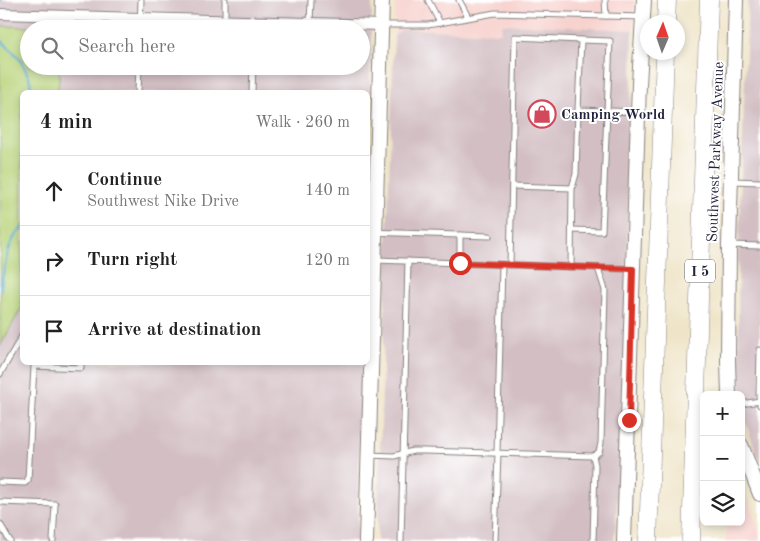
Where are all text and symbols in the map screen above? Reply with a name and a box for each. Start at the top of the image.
north arrow [640,15,685,60]
search box [20,20,370,75]
icon: search [38,34,66,62]
text: Search here [78,38,175,57]
street label: Southwest Parkway Avenue [706,61,727,243]
shop icon: Camping World [527,99,557,129]
place label: Camping World [561,108,665,123]
text: 4 min [40,112,93,133]
text: Walk · 260 m [255,115,350,131]
text: Continue [87,171,162,190]
icon: ahead [40,177,68,205]
text: 140 m [305,183,350,199]
text: Southwest Nike Drive [87,194,239,210]
icon: right [40,247,68,275]
text: Turn right [87,251,177,270]
route start [449,252,472,275]
text: 120 m [305,253,350,269]
road number: I 5 [685,260,715,282]
icon: arrive [40,317,68,345]
text: Arrive at destination [87,321,261,340]
map controls [700,391,745,526]
button: + [700,391,745,436]
route end [618,409,641,432]
button: − [700,436,745,481]
button: layers [700,481,745,526]

